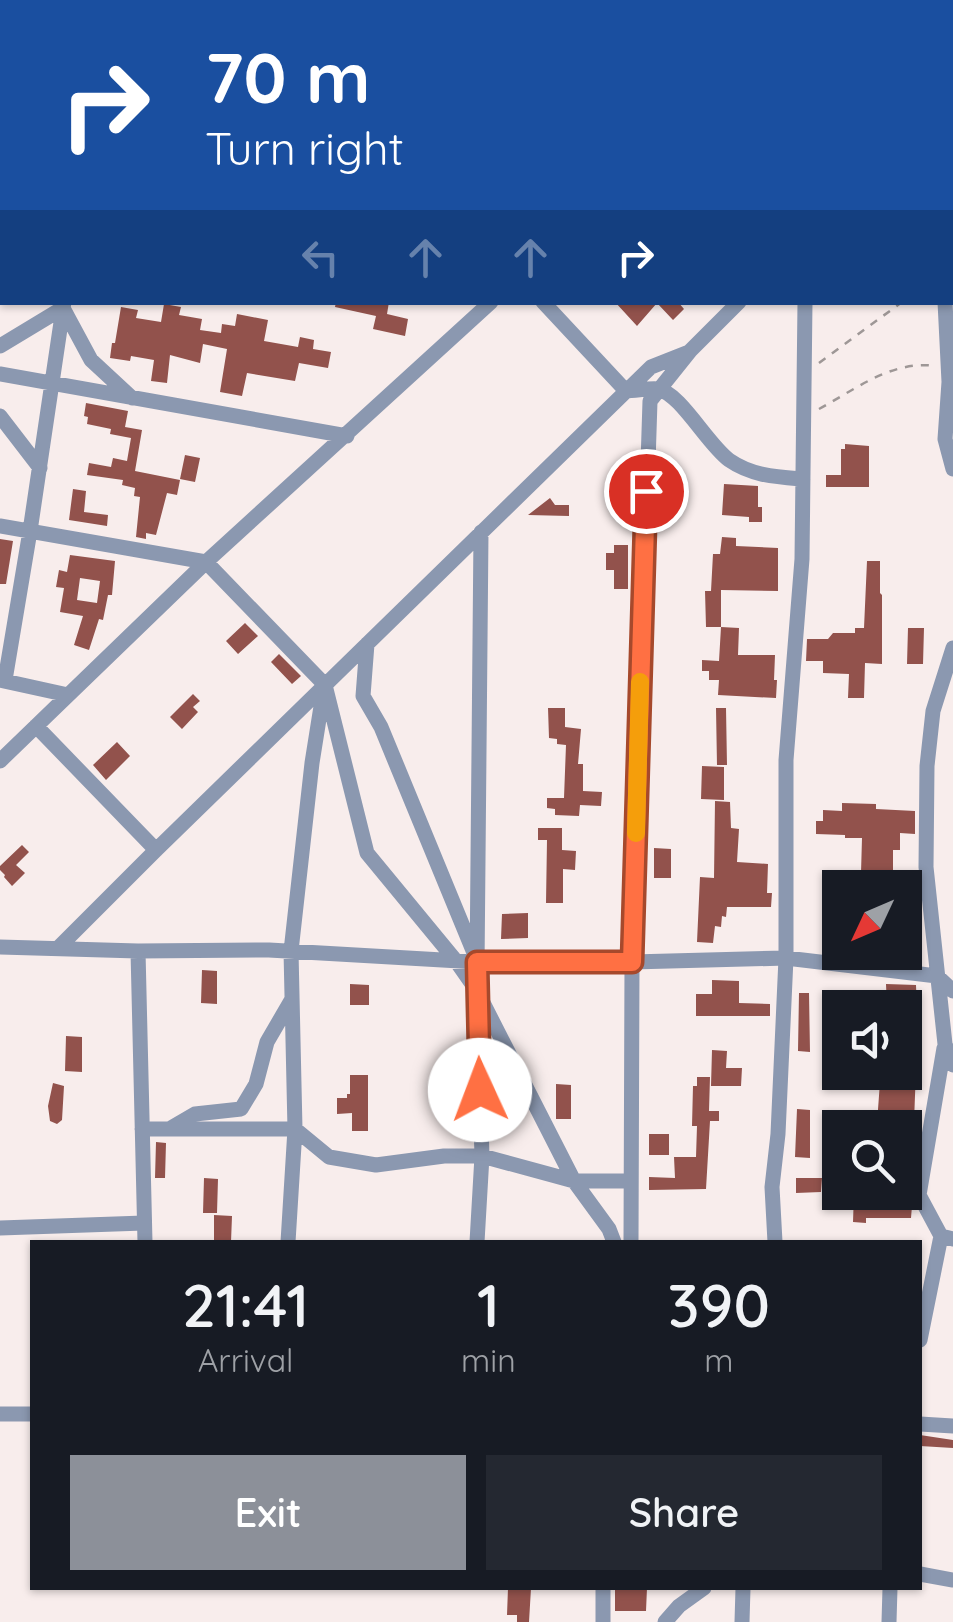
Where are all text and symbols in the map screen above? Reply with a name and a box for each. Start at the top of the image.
text: 70 m [205,33,371,121]
icon: right [40,40,170,170]
text: Turn right [205,120,404,176]
icon: left [293,230,348,285]
icon: ahead [398,230,453,285]
icon: ahead [503,230,558,285]
icon: right [608,230,663,285]
pin [604,449,689,534]
icon: arrive [619,464,674,519]
north arrow [822,870,922,970]
map controls [822,870,922,1210]
button: sound [822,990,922,1090]
position arrow [428,1038,532,1142]
button: search [822,1110,922,1210]
text: 21:41 [182,1267,309,1342]
text: 1 [477,1267,500,1342]
text: 390 [668,1267,770,1342]
text: Arrival [198,1340,293,1380]
text: min [461,1340,516,1380]
text: m [704,1340,733,1380]
button: Exit [70,1455,466,1570]
button: Share [486,1455,882,1570]

